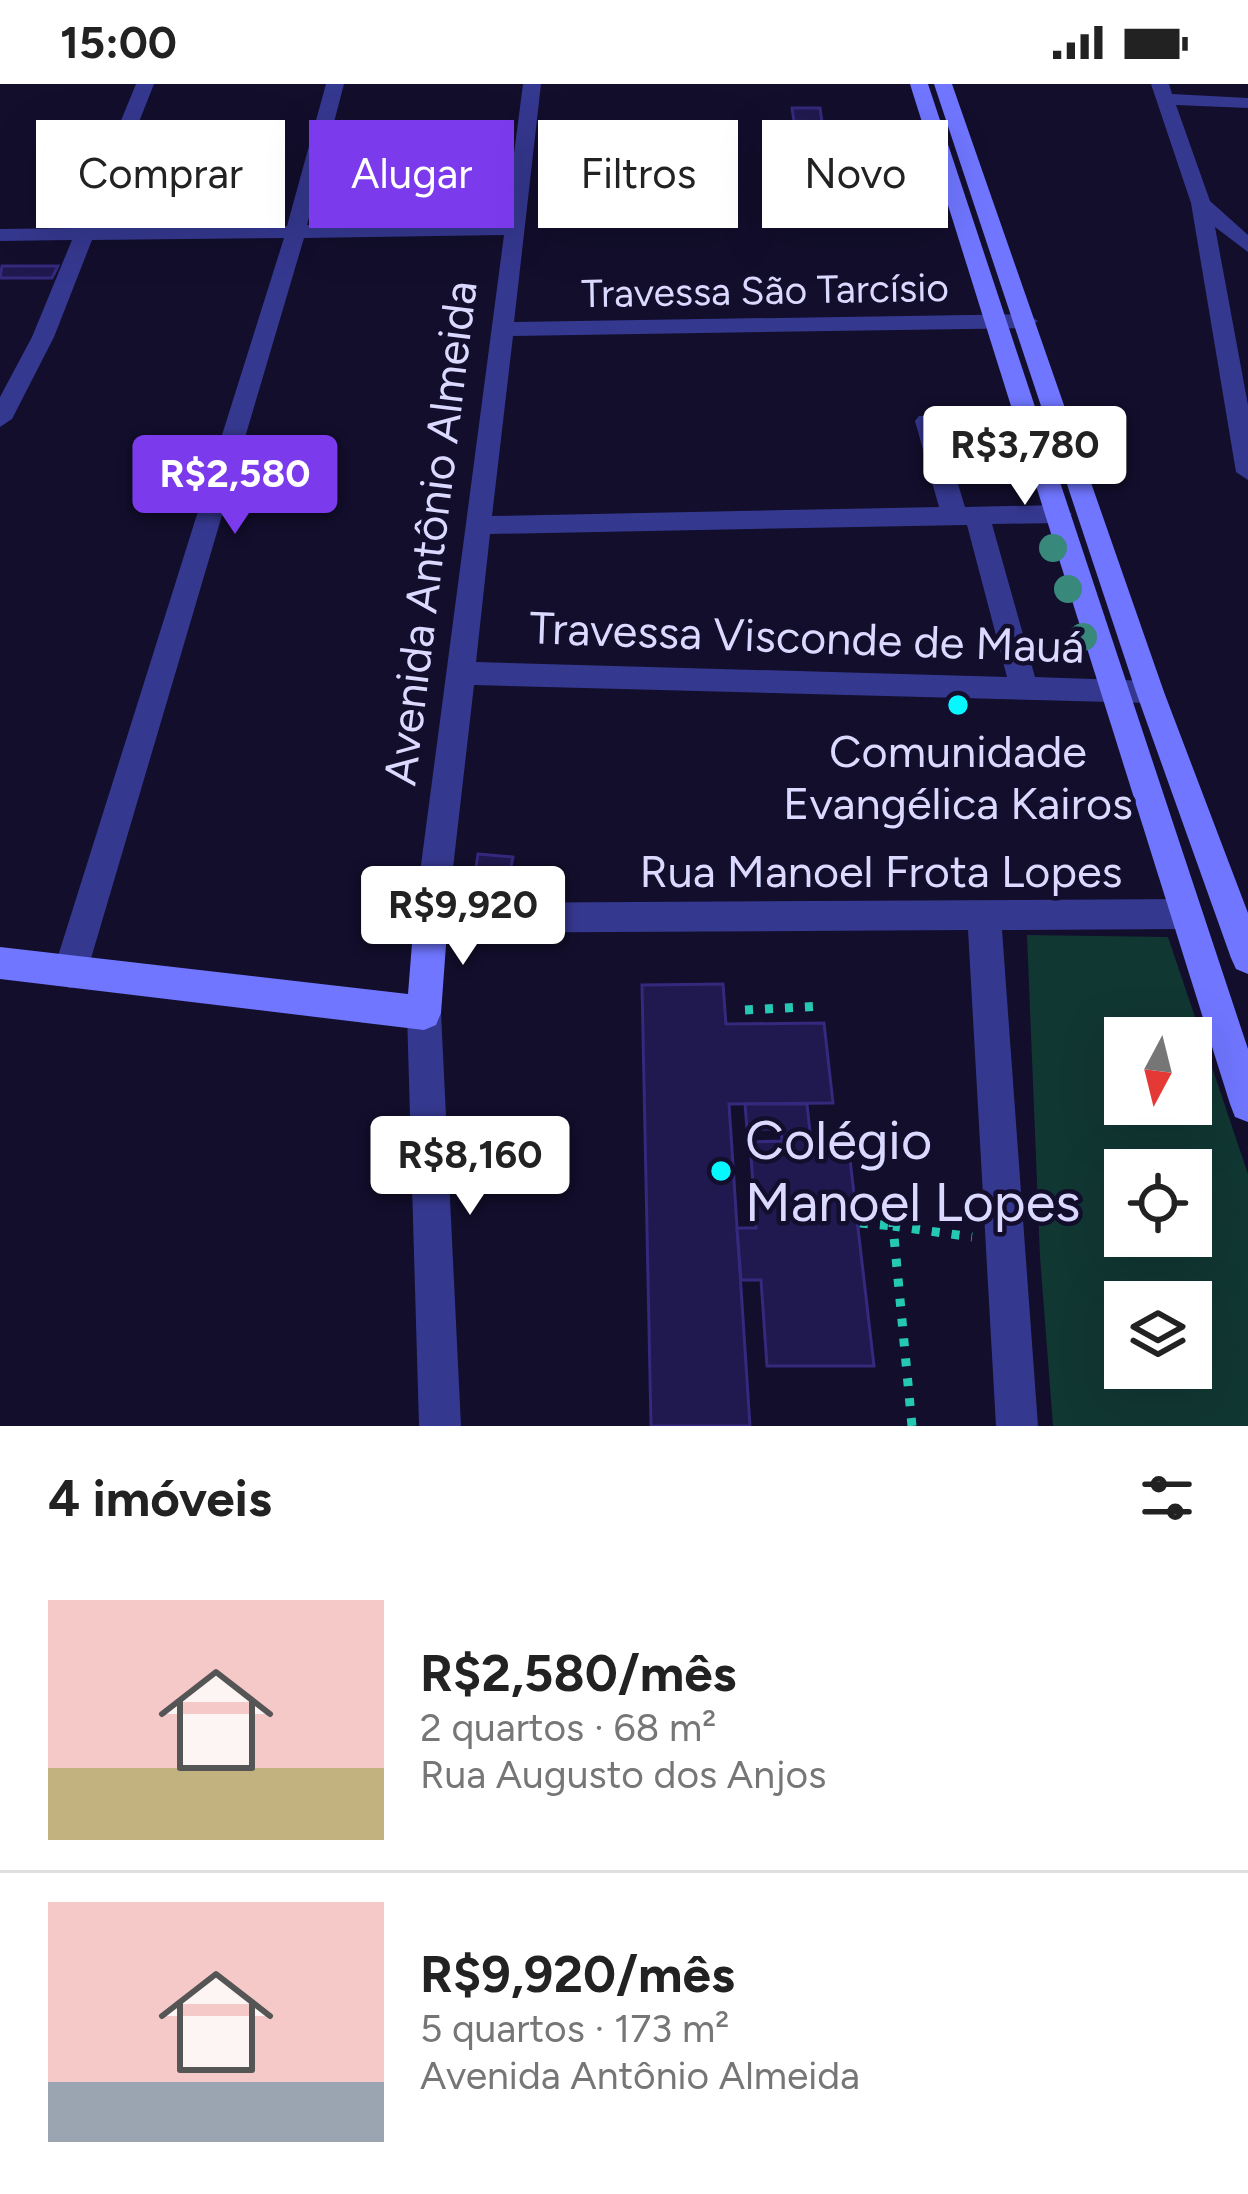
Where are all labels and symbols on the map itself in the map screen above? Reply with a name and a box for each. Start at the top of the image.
street label: Travessa São Tarcísio [581,264,949,317]
street label: Avenida Antônio Almeida [372,278,488,788]
pin: R$3,780 [914,406,1136,508]
pin: R$2,580 [124,435,346,537]
street label: Travessa Visconde de Mauá [529,600,1085,674]
marker: Comunidade Evangélica Kairos [945,692,971,718]
place label: Comunidade Evangélica Kairos [783,724,1133,830]
street label: Rua Manoel Frota Lopes [639,844,1123,898]
pin: R$9,920 [352,866,574,968]
north arrow [1104,1017,1212,1125]
place label: Colégio Manoel Lopes [745,1108,1080,1235]
pin: R$8,160 [359,1116,581,1218]
marker: Colégio Manoel Lopes [708,1158,734,1184]

